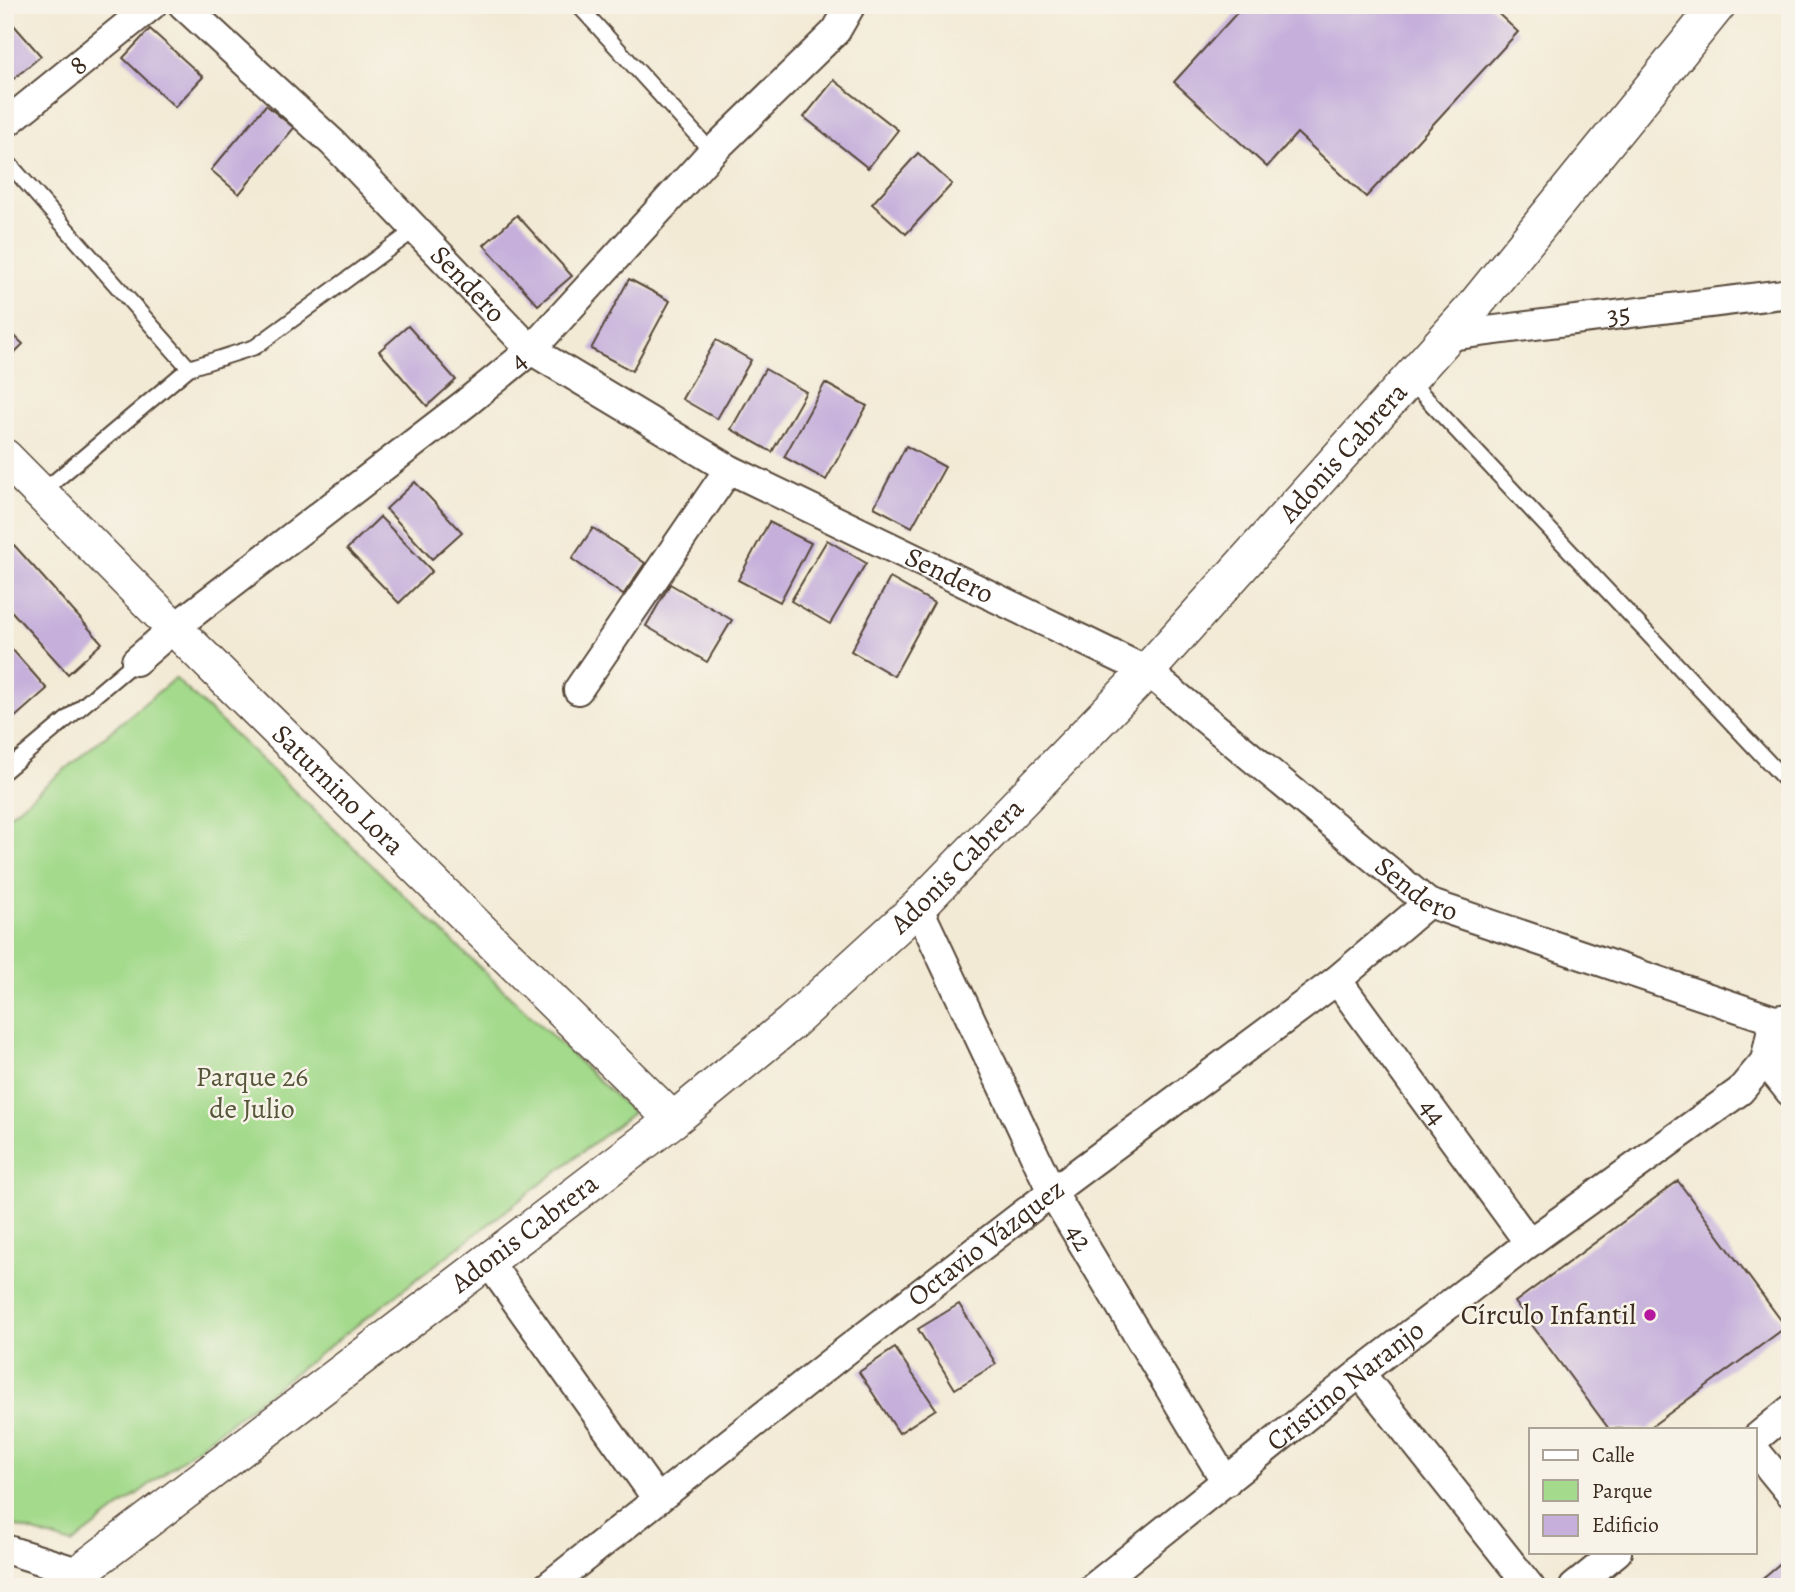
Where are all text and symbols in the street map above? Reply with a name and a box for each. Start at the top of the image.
street label: 8 [61,46,95,84]
street label: Sendero [422,237,514,331]
street label: 35 [1605,294,1633,335]
street label: 4 [501,342,535,379]
street label: Adonis Cabrera [1270,374,1416,531]
street label: Sendero [899,538,1000,613]
street label: Saturnino Lora [264,716,413,864]
street label: Adonis Cabrera [881,790,1032,943]
street label: Sendero [1367,848,1463,931]
park label: Parque 26 de Julio [196,1058,308,1128]
street label: 44 [1410,1090,1456,1133]
street label: Adonis Cabrera [442,1165,606,1302]
street label: Octavio Vázquez [900,1170,1072,1315]
street label: 42 [1056,1217,1102,1258]
place label: Círculo Infantil [1461,1296,1636,1334]
marker: Círculo Infantil [1642,1307,1658,1323]
street label: Cristino Naranjo [1258,1311,1432,1460]
legend [1529,1428,1756,1554]
text: Calle [1592,1441,1635,1469]
text: Parque [1592,1477,1652,1505]
text: Edificio [1592,1511,1659,1539]

